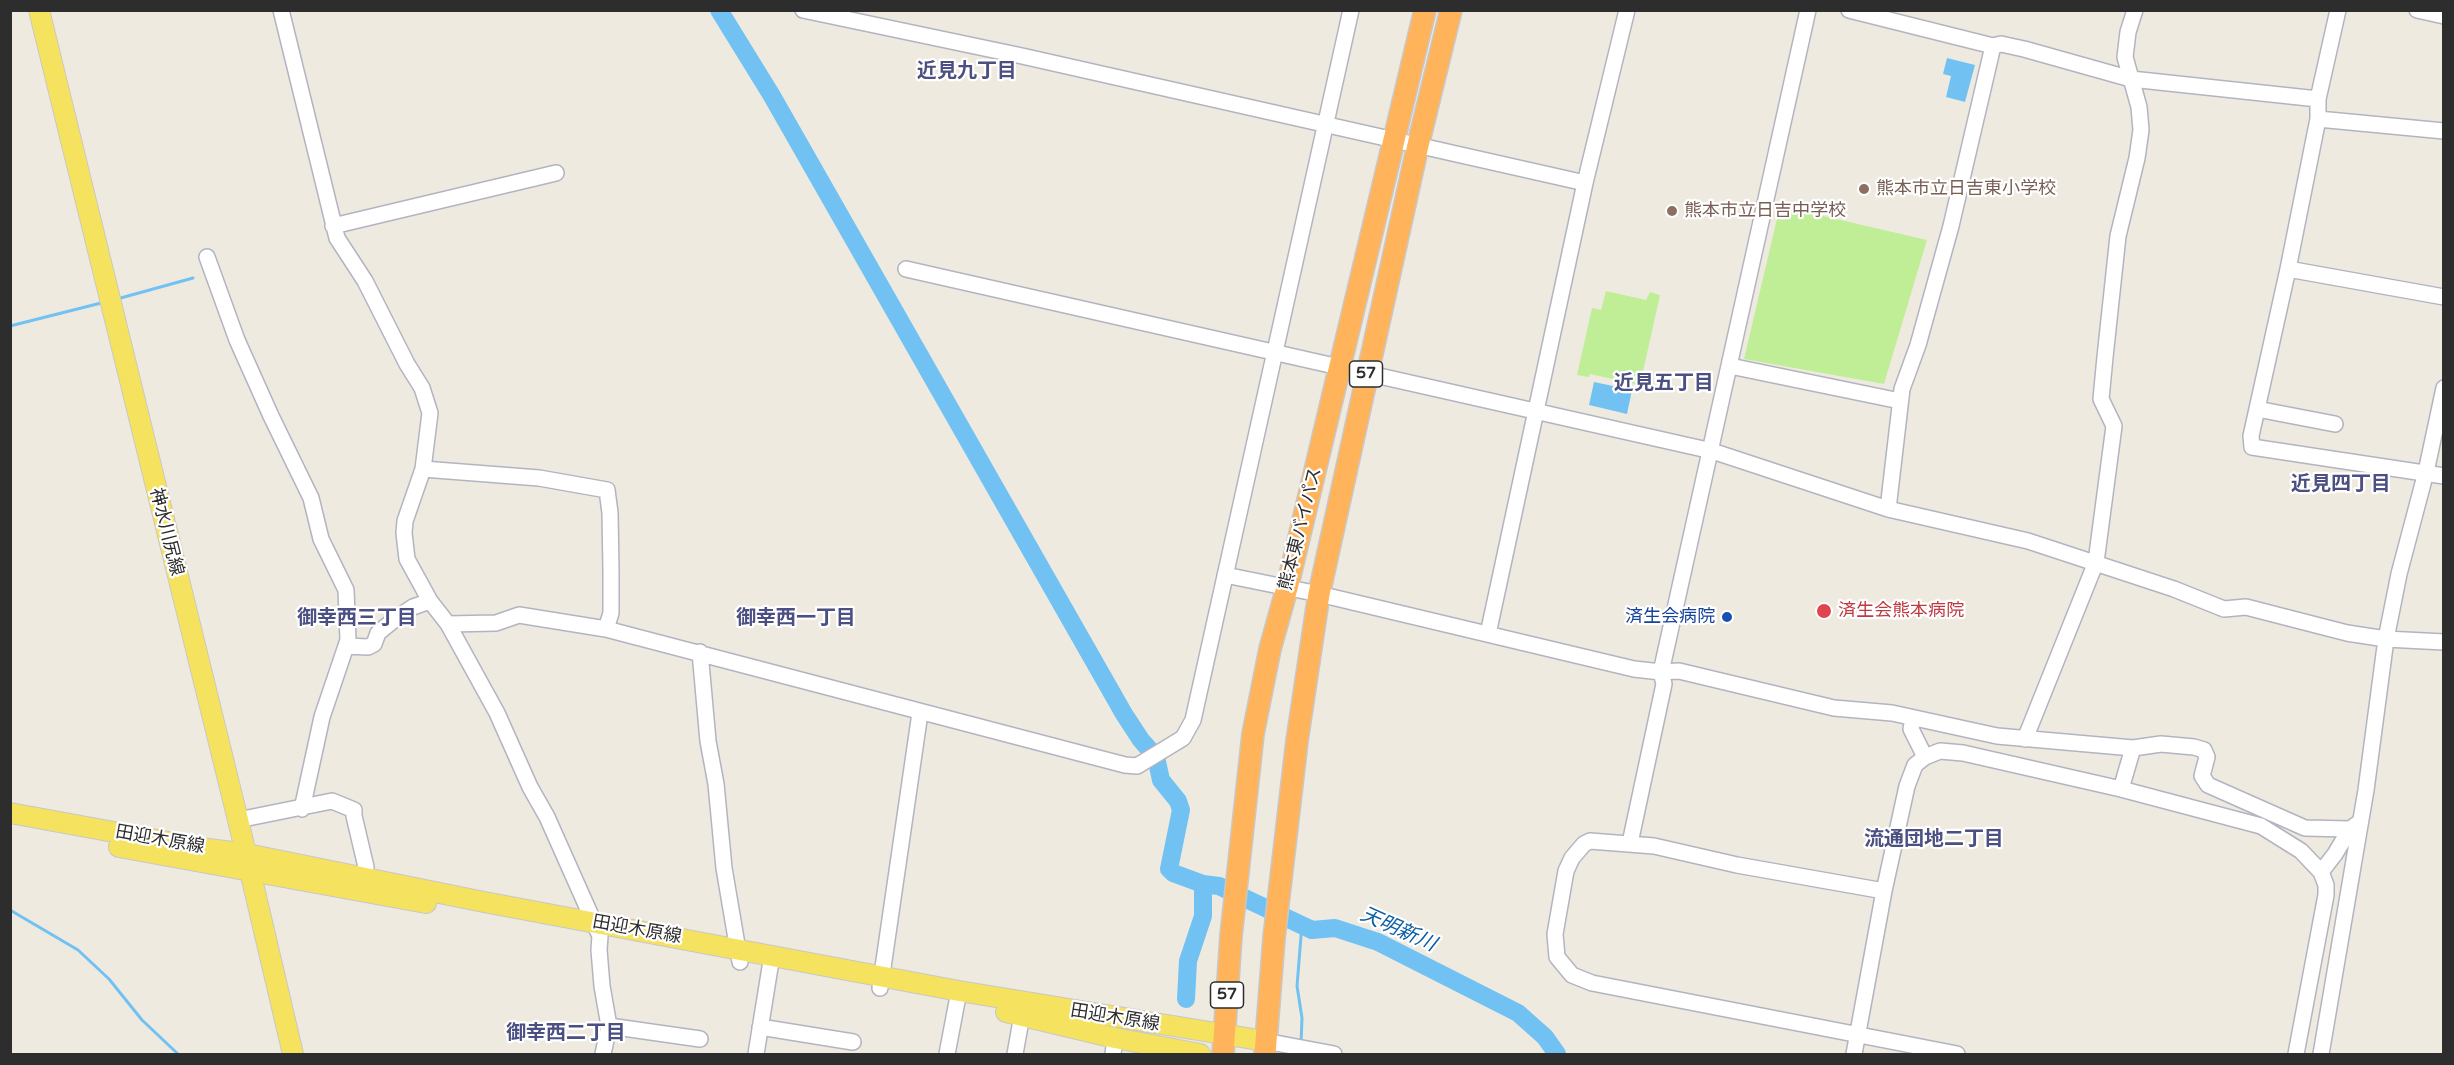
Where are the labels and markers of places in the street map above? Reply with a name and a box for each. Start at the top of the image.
place label: 熊本市立日吉東小学校 [1876,178,2056,200]
marker: 熊本市立日吉東小学校 [1857,182,1871,196]
place label: 熊本市立日吉中学校 [1684,200,1846,222]
marker: 熊本市立日吉中学校 [1665,204,1679,218]
place label: 済生会熊本病院 [1838,600,1964,622]
marker: 済生会熊本病院 [1815,602,1833,620]
place label: 済生会病院 [1625,606,1715,628]
marker: 済生会病院 [1720,610,1734,624]

